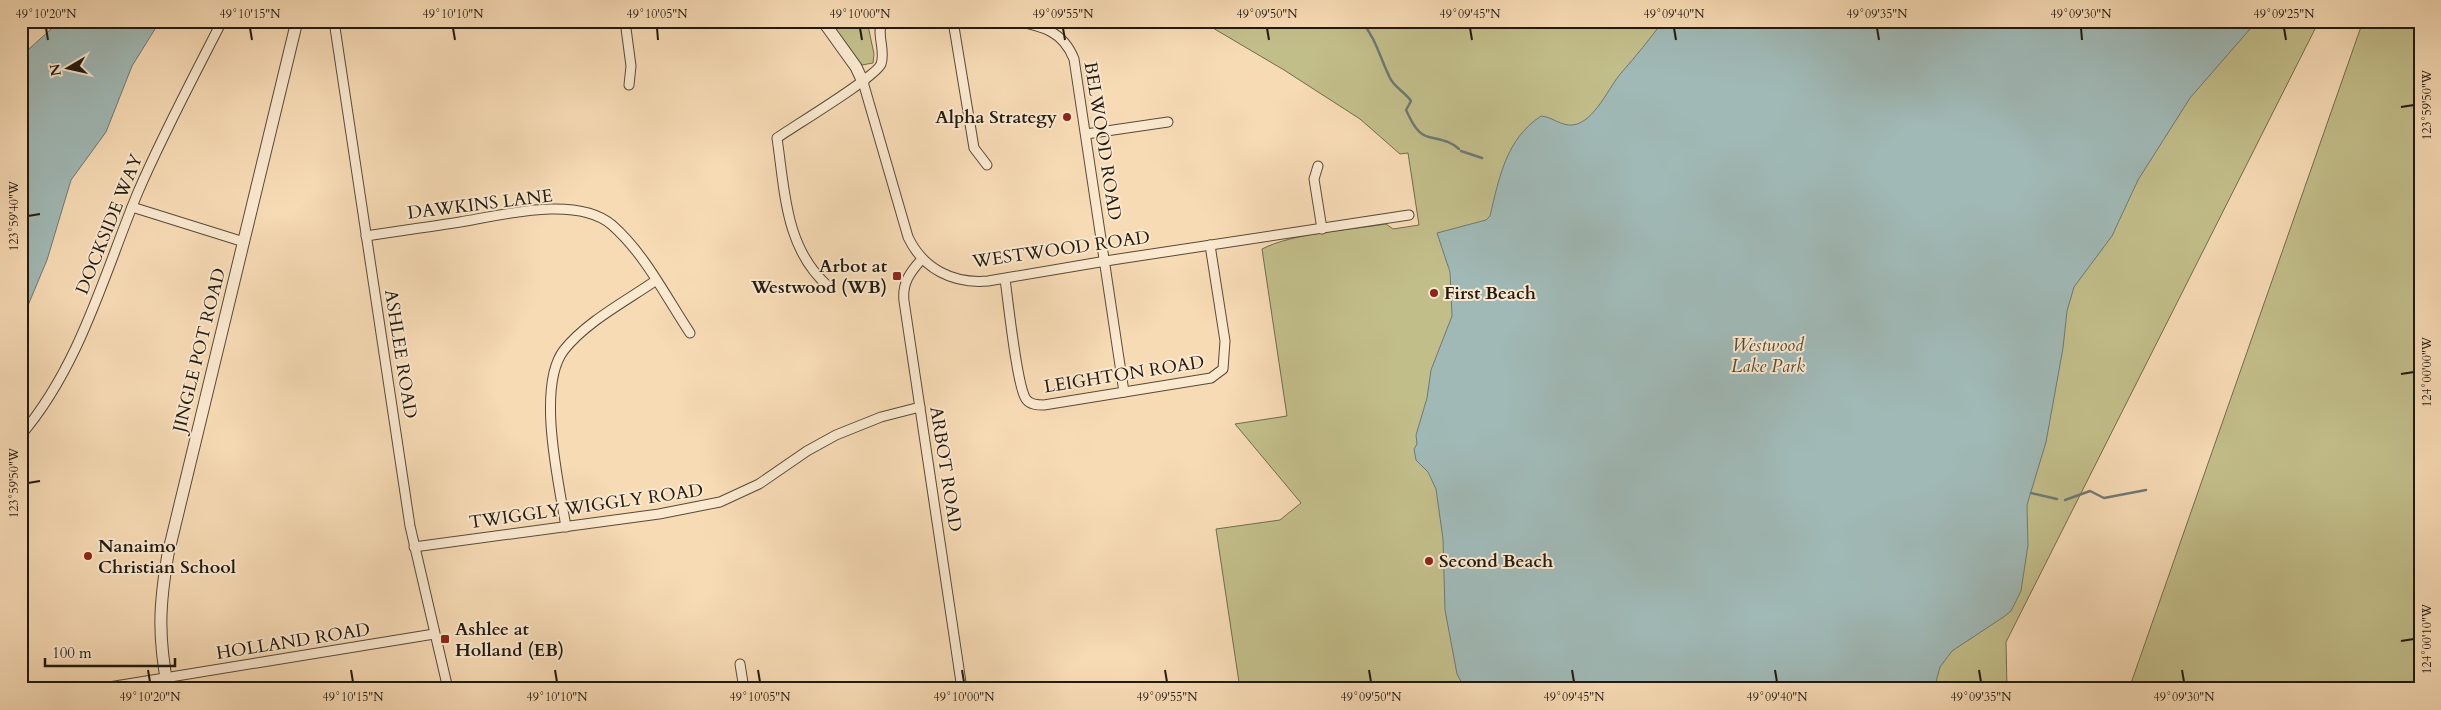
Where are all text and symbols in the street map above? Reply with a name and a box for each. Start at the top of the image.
text: 49°10'20"N [16,6,77,22]
text: 49°10'15"N [220,6,281,22]
text: 49°10'10"N [423,6,484,22]
text: 49°10'05"N [627,6,688,22]
text: 49°10'00"N [830,6,891,22]
text: 49°09'55"N [1033,6,1094,22]
text: 49°09'50"N [1237,6,1298,22]
text: 49°09'45"N [1440,6,1501,22]
text: 49°09'40"N [1644,6,1705,22]
text: 49°09'35"N [1847,6,1908,22]
text: 49°09'30"N [2051,6,2112,22]
text: 49°09'25"N [2254,6,2315,22]
north arrow [42,42,92,92]
street label: BELWOOD ROAD [1078,60,1127,222]
text: N [45,62,66,77]
text: 123°59'50"W [2419,69,2435,140]
place label: Alpha Strategy [935,105,1058,130]
marker: Alpha Strategy [1061,111,1073,123]
street label: DOCKSIDE WAY [70,150,149,298]
text: 123°59'40"W [6,180,22,251]
street label: DAWKINS LANE [406,183,554,226]
street label: WESTWOOD ROAD [970,225,1152,274]
place label: Arbot at Westwood (WB) [750,254,888,300]
street label: JINGLE POT ROAD [166,265,232,438]
marker: Arbot at Westwood (WB) [891,270,903,282]
place label: First Beach [1444,281,1536,306]
marker: First Beach [1428,287,1440,299]
street label: ASHLEE ROAD [378,288,423,420]
park label: Westwood Lake Park [1731,333,1805,379]
text: 124°00'00"W [2419,336,2435,407]
street label: LEIGHTON ROAD [1042,349,1206,399]
street label: ARBOT ROAD [923,405,968,534]
text: 123°59'50"W [6,447,22,518]
street label: TWIGGLY WIGGLY ROAD [467,478,705,535]
place label: Nanaimo Christian School [98,534,236,580]
place label: Second Beach [1439,549,1553,574]
marker: Nanaimo Christian School [82,550,94,562]
marker: Second Beach [1423,555,1435,567]
text: 124°00'10"W [2419,603,2435,674]
street label: HOLLAND ROAD [214,617,372,666]
place label: Ashlee at Holland (EB) [455,617,564,663]
marker: Ashlee at Holland (EB) [439,633,451,645]
scale bar [45,635,175,667]
text: 100 m [52,643,92,663]
text: 49°10'20"N [120,689,181,705]
text: 49°10'15"N [323,689,384,705]
text: 49°10'10"N [527,689,588,705]
text: 49°10'05"N [730,689,791,705]
text: 49°10'00"N [934,689,995,705]
text: 49°09'55"N [1137,689,1198,705]
text: 49°09'50"N [1341,689,1402,705]
text: 49°09'45"N [1544,689,1605,705]
text: 49°09'40"N [1747,689,1808,705]
text: 49°09'35"N [1951,689,2012,705]
text: 49°09'30"N [2154,689,2215,705]

